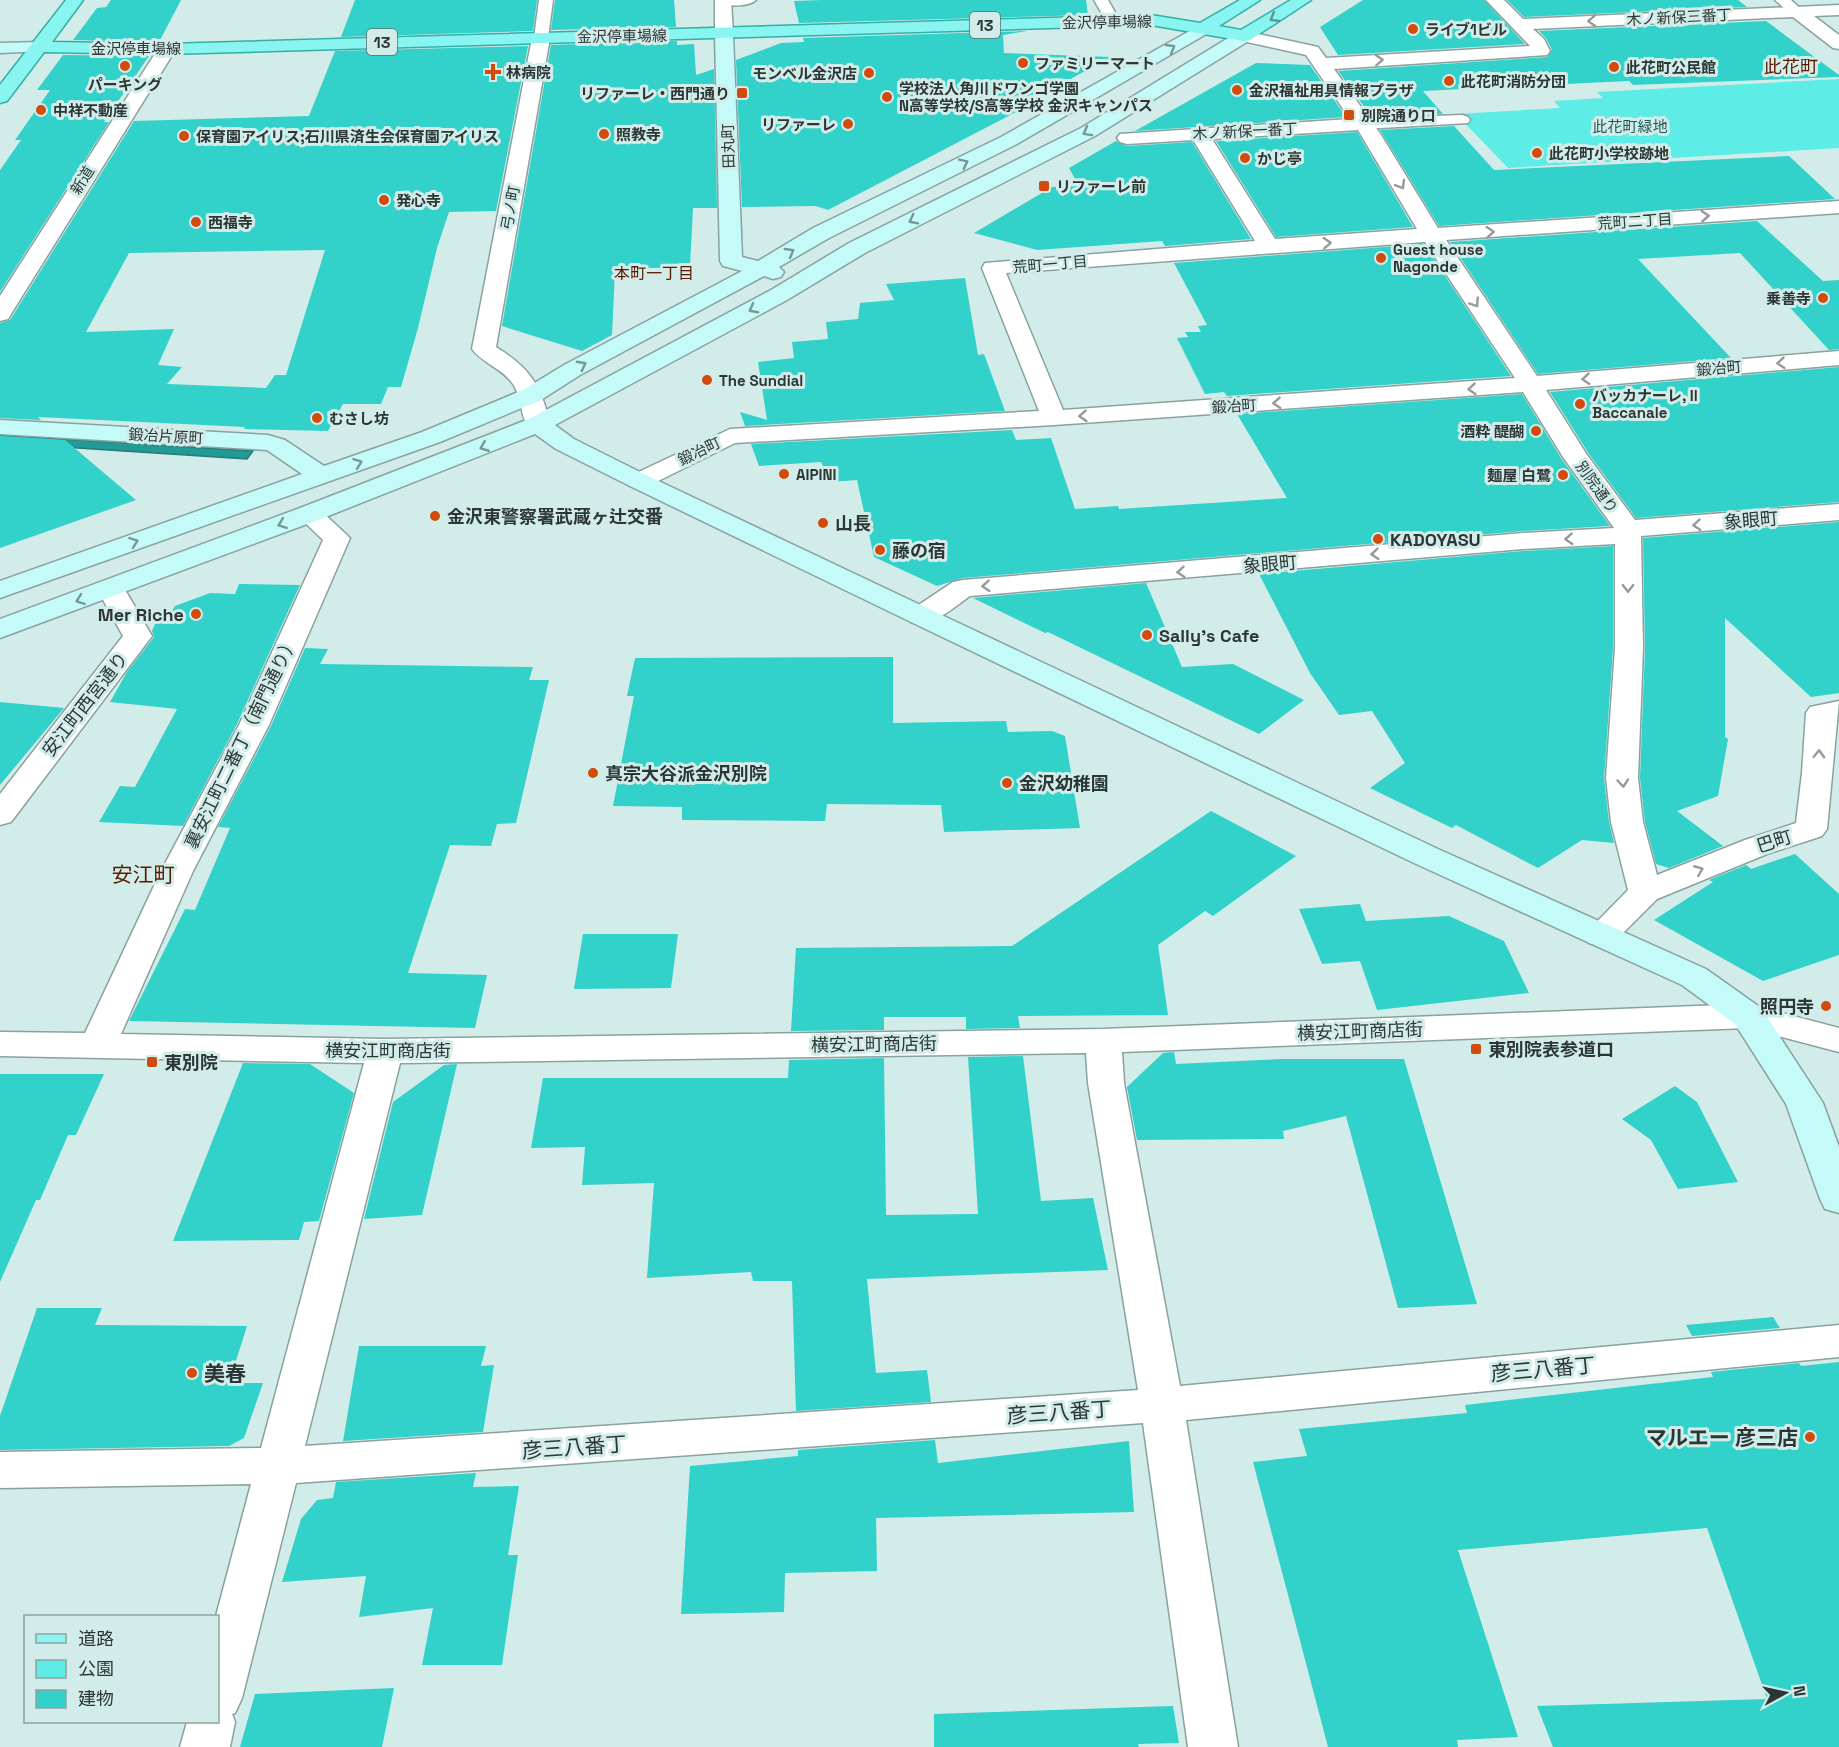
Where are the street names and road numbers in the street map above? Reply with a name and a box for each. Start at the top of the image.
street label: 木ノ新保三番丁 [1626,5,1732,29]
road number: 13 [970,12,1000,38]
street label: 金沢停車場線 [1062,12,1152,32]
street label: 金沢停車場線 [577,26,667,46]
road number: 13 [367,29,397,55]
street label: 金沢停車場線 [91,39,181,58]
street label: 木ノ新保一番丁 [1192,119,1298,143]
street label: 田丸町 [718,123,738,169]
street label: 新道 [66,162,98,198]
street label: 弓ノ町 [497,184,523,232]
street label: 荒町二丁目 [1597,209,1673,233]
street label: 荒町一丁目 [1012,251,1088,277]
street label: 鍛冶町 [1696,357,1742,379]
street label: 鍛冶町 [1211,395,1257,417]
street label: 鍛冶片原町 [128,425,204,447]
street label: 鍛冶町 [675,433,723,469]
street label: 別院通り [1572,457,1622,517]
street label: 象眼町 [1723,506,1779,534]
street label: 象眼町 [1242,550,1298,578]
street label: 裏安江町二番丁（南門通り） [179,632,303,852]
street label: 安江町西宮通り [37,647,133,761]
street label: 巴町 [1753,825,1795,857]
street label: 横安江町商店街 [1297,1017,1423,1045]
street label: 横安江町商店街 [811,1031,937,1057]
street label: 横安江町商店街 [325,1039,451,1062]
street label: 彦三八番丁 [1490,1351,1596,1387]
street label: 彦三八番丁 [1006,1395,1112,1429]
street label: 彦三八番丁 [521,1430,627,1464]

